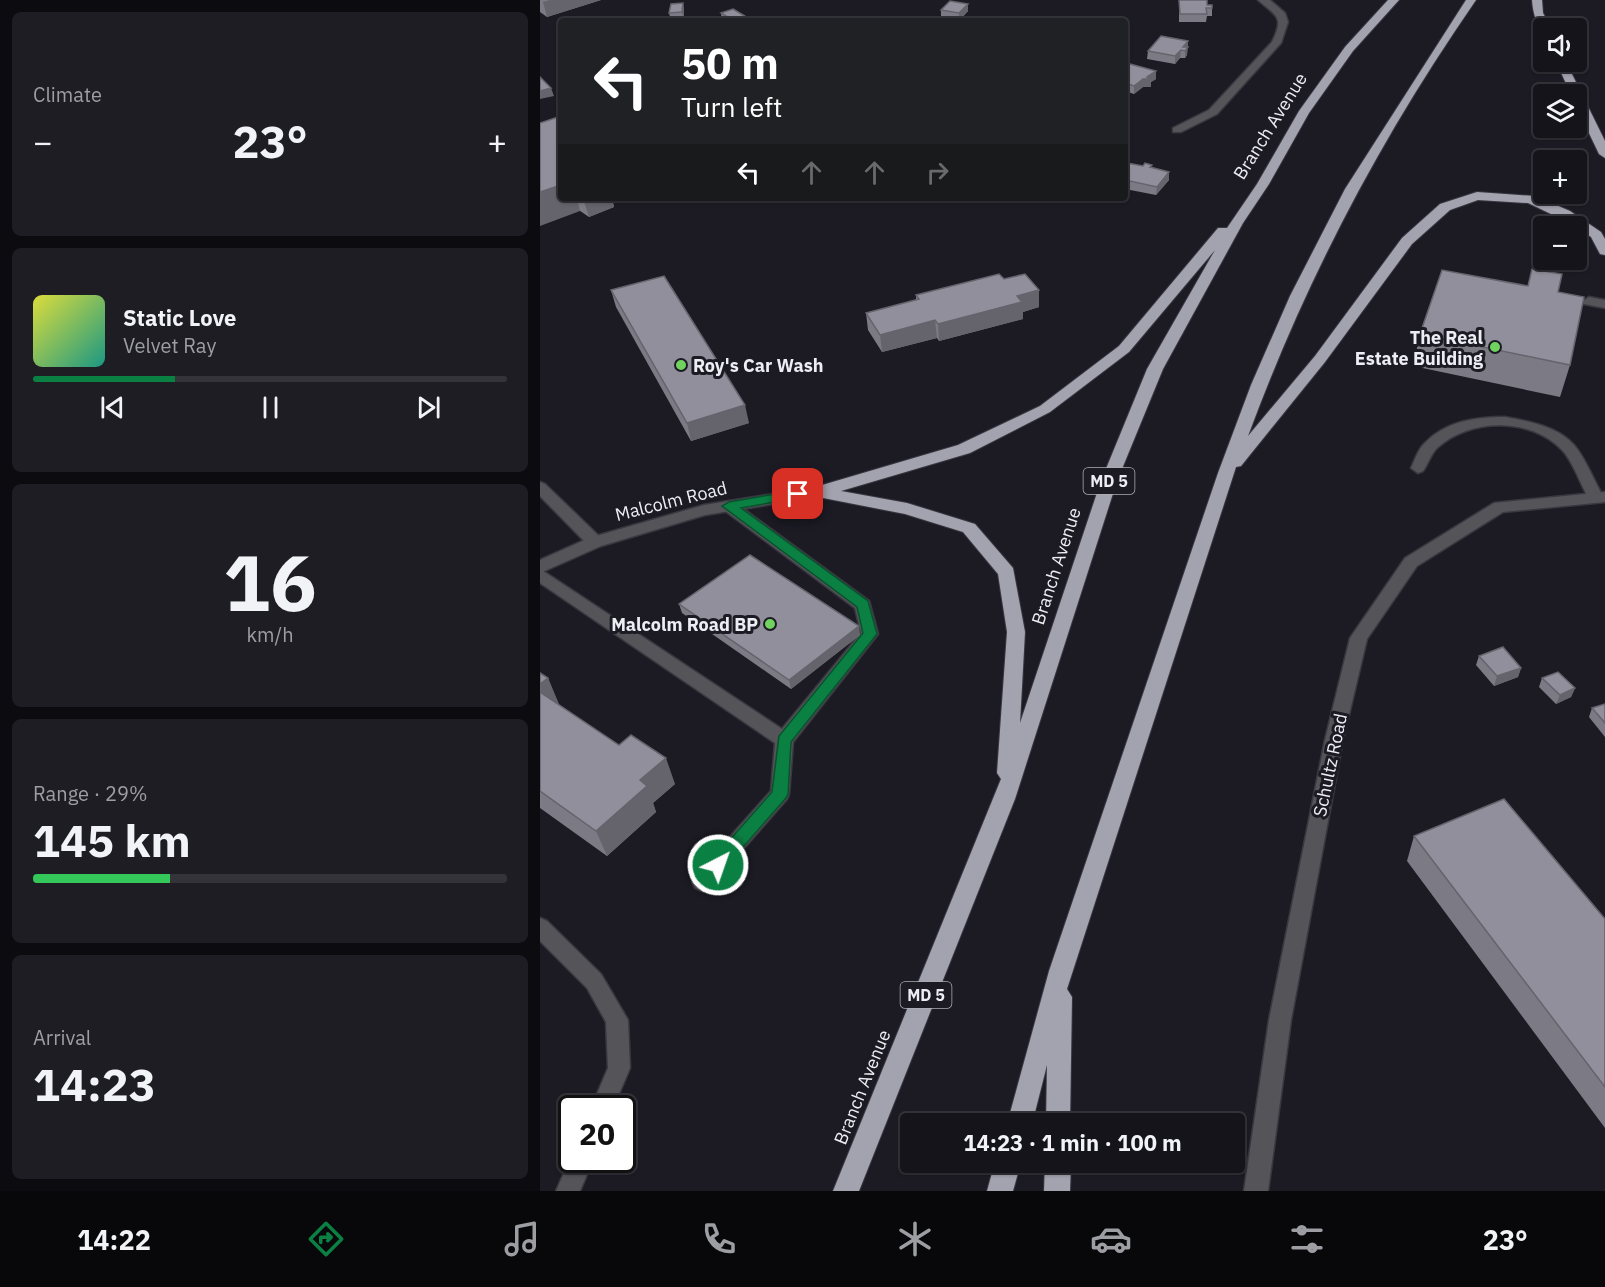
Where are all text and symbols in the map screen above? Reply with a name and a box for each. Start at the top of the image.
map controls [1533,18,1587,270]
button: sound [1533,18,1587,72]
text: 50 m [681,36,779,91]
icon: left [582,42,660,120]
street label: Branch Avenue [1228,68,1312,184]
text: Climate [33,81,102,108]
button: layers [1533,84,1587,138]
text: Turn left [681,89,782,124]
text: 23° [232,112,308,170]
text: − [33,120,53,163]
text: + [487,120,507,163]
button: + [1533,150,1587,204]
icon: left [732,156,765,189]
icon: ahead [795,156,828,189]
icon: ahead [858,156,891,189]
icon: right [921,156,954,189]
button: − [1533,216,1587,270]
text: Static Love [123,303,236,332]
place label: The Real Estate Building [1355,326,1484,370]
text: Velvet Ray [123,332,216,359]
marker: The Real Estate Building [1488,340,1502,354]
place label: Roy's Car Wash [693,354,823,377]
marker: Roy's Car Wash [674,358,688,372]
icon: previous [96,391,129,424]
icon: pause [254,391,287,424]
icon: next [412,391,445,424]
pin [772,468,823,519]
road number: MD 5 [1084,468,1134,494]
street label: Malcolm Road [613,476,729,526]
icon: arrive [781,477,814,510]
street label: Branch Avenue [1026,504,1086,627]
text: 16 [223,531,317,632]
place label: Malcolm Road BP [611,613,758,636]
marker: Malcolm Road BP [763,617,777,631]
text: km/h [246,621,294,648]
street label: Schultz Road [1308,711,1352,819]
text: Range · 29% [33,780,148,807]
text: 145 km [33,811,191,869]
position arrow [686,833,750,897]
road number: MD 5 [900,982,952,1008]
text: Arrival [33,1024,91,1051]
street label: Branch Avenue [829,1026,896,1148]
text: 14:23 [33,1055,156,1113]
speed limit sign: 20 [558,1095,636,1173]
text: 14:23 · 1 min · 100 m [963,1128,1182,1157]
icon: directions [305,1218,347,1260]
icon: music [501,1218,543,1260]
icon: phone [698,1218,740,1260]
icon: climate [894,1218,936,1260]
icon: car [1090,1218,1132,1260]
icon: filters [1286,1218,1328,1260]
text: 14:22 [77,1222,151,1257]
text: 23° [1483,1222,1528,1257]

